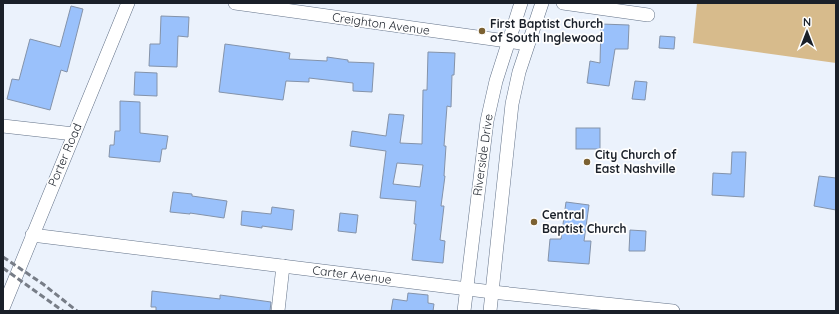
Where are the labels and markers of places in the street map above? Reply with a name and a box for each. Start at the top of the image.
place label: First Baptist Church of South Inglewood [490,16,603,45]
marker: First Baptist Church of South Inglewood [477,26,487,36]
place label: City Church of East Nashville [595,147,677,176]
marker: City Church of East Nashville [582,157,592,167]
place label: Central Baptist Church [542,207,627,236]
marker: Central Baptist Church [529,217,539,227]

